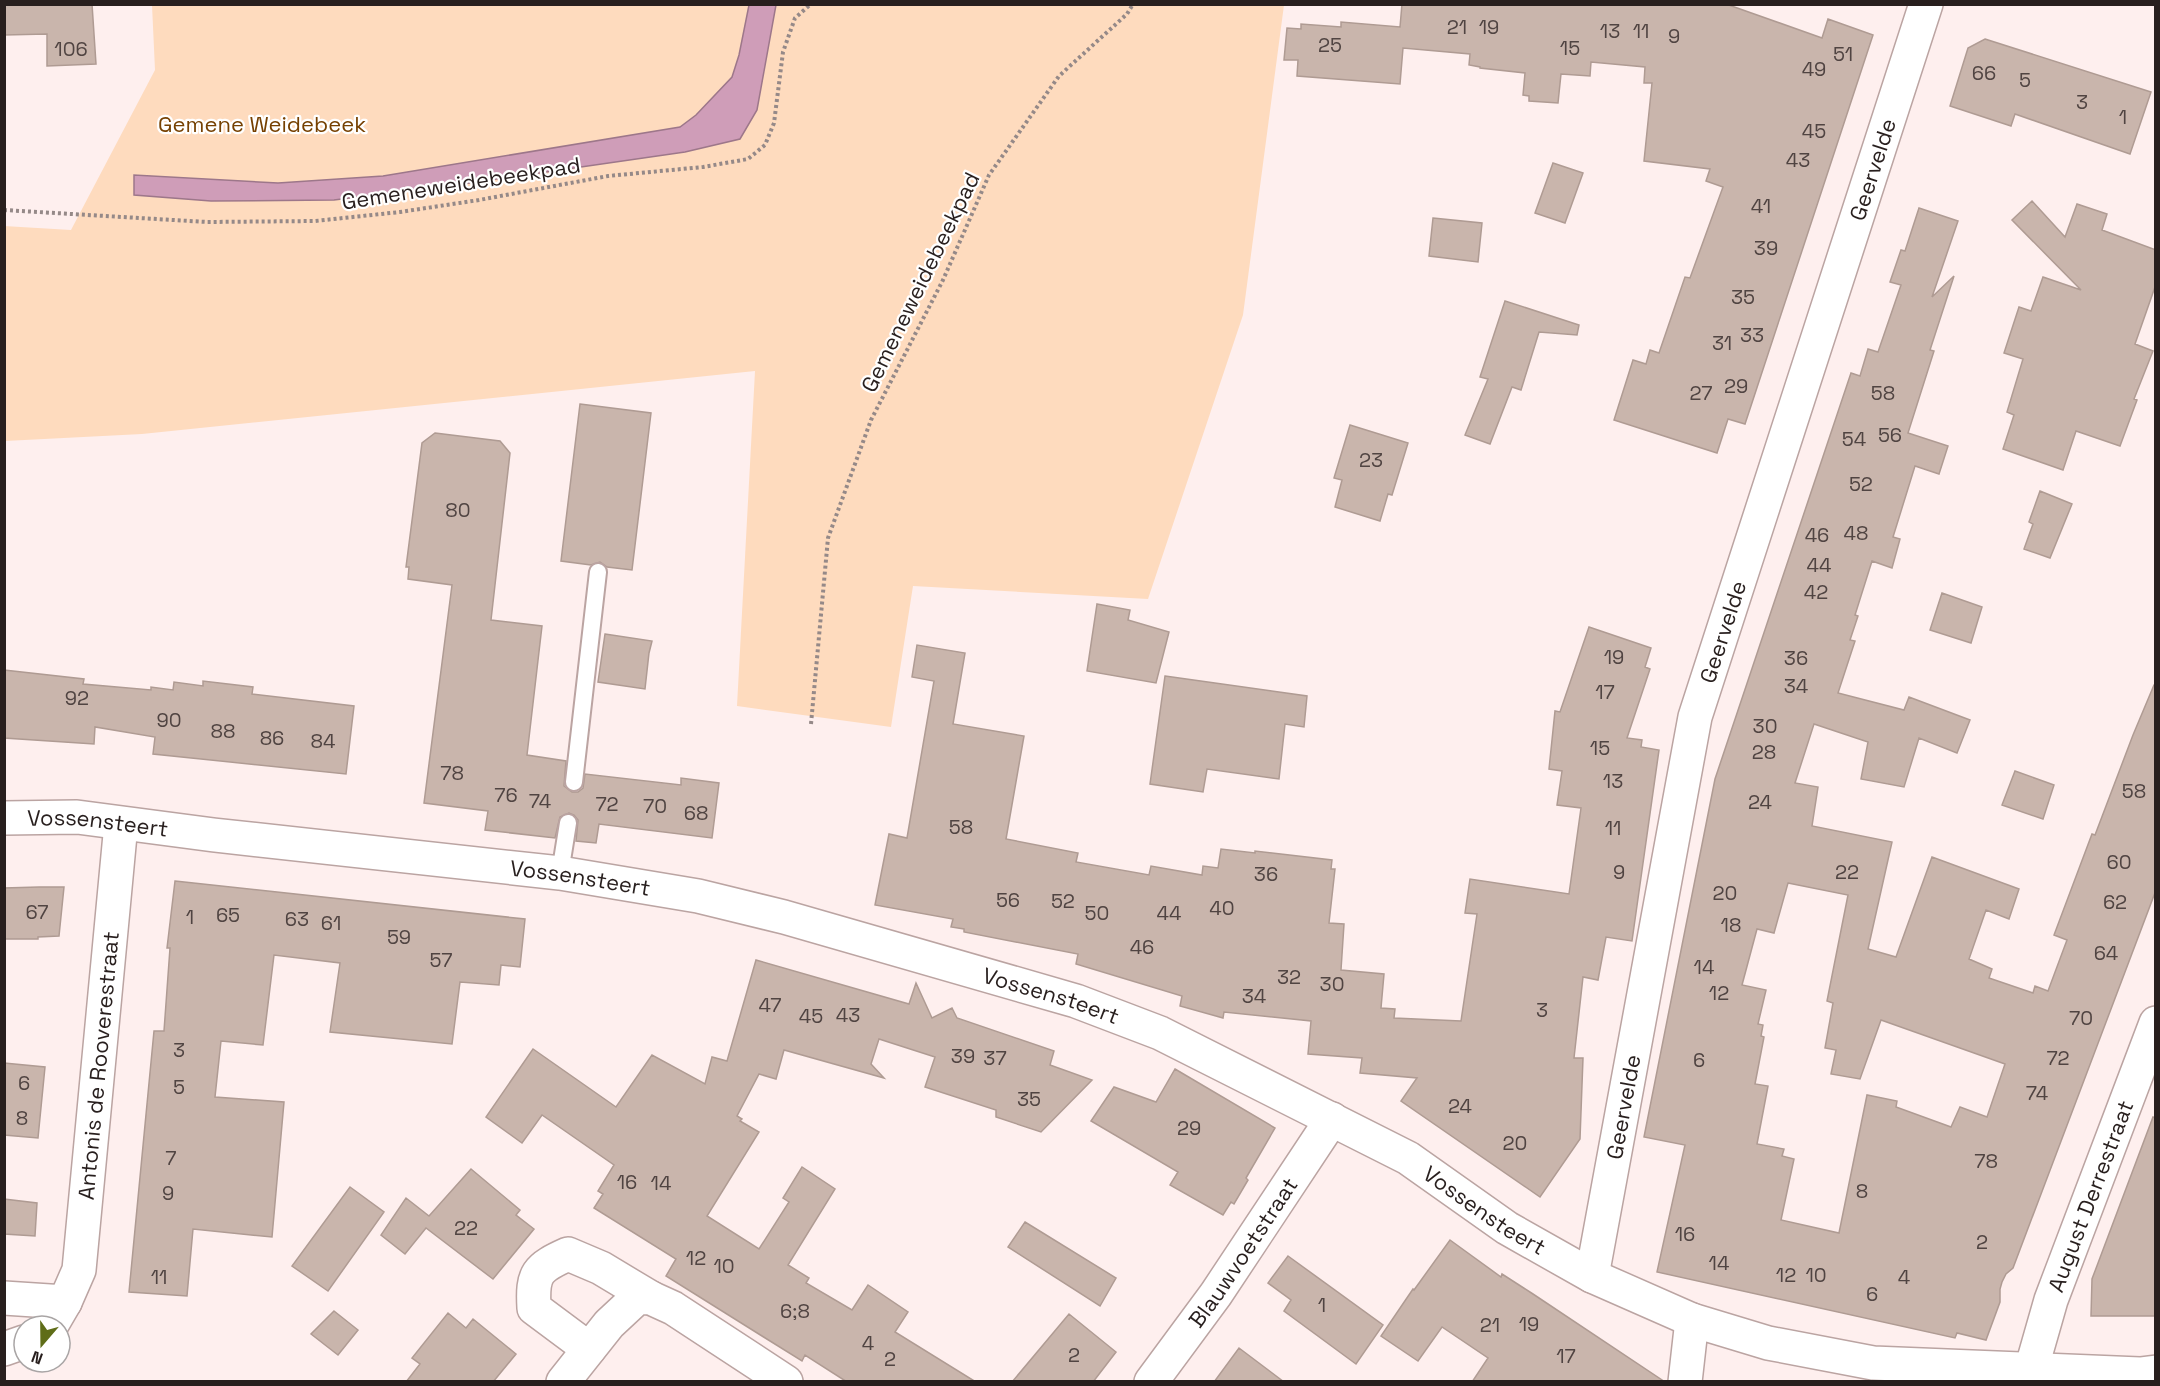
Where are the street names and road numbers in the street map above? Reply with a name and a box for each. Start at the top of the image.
street label: Geervelde [1843,115,1902,224]
street label: Gemeneweidebeekpad [340,150,582,216]
street label: Gemeneweidebeekpad [854,167,986,397]
street label: Geervelde [1693,577,1752,686]
street label: Vossensteert [27,803,170,843]
street label: Vossensteert [509,854,653,902]
street label: Antonis de Rooverestraat [72,930,125,1201]
street label: Vossensteert [979,961,1123,1030]
street label: Geervelde [1600,1052,1647,1161]
street label: August Derrestraat [2041,1096,2139,1296]
street label: Vossensteert [1418,1159,1551,1261]
street label: Blauwvoetstraat [1182,1172,1303,1333]

